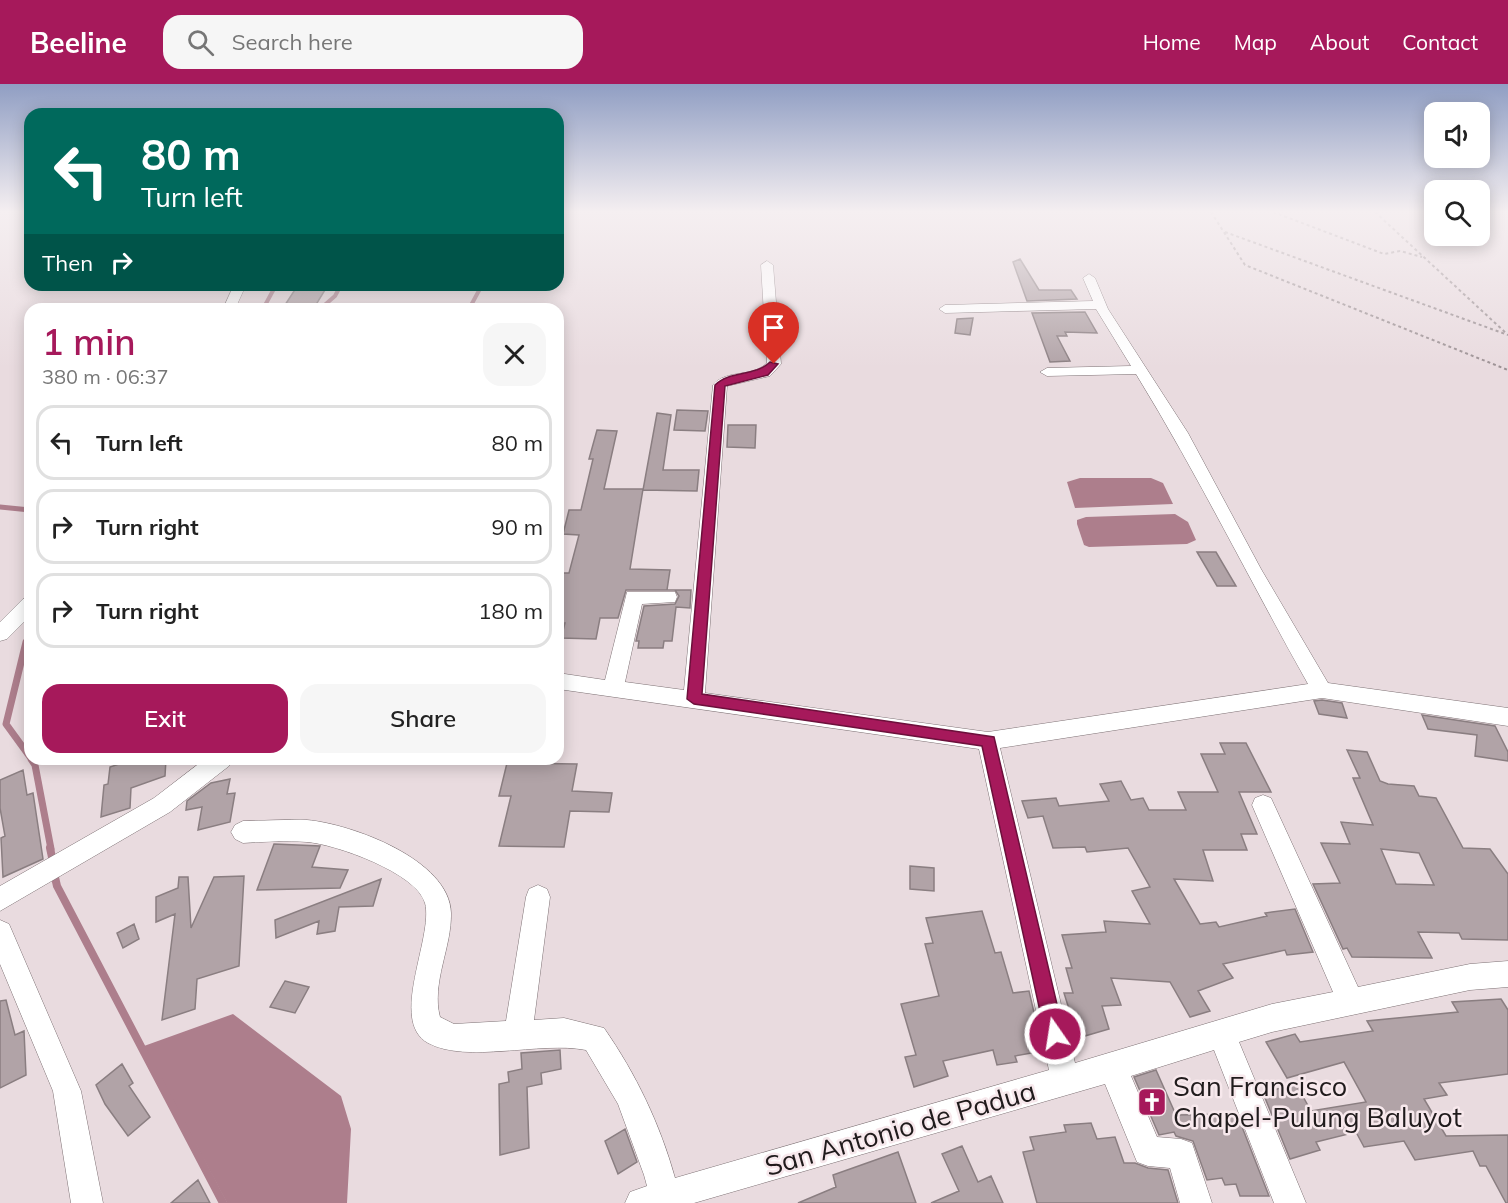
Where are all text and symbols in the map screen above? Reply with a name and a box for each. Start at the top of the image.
search box [163,15,583,69]
text: Beeline [30,25,127,60]
icon: search [184,26,217,59]
text: Search here [232,28,353,56]
text: Home [1143,29,1201,55]
text: Map [1234,29,1277,55]
text: About [1310,29,1369,55]
text: Contact [1402,29,1478,55]
map controls [1424,102,1490,246]
button: sound [1424,102,1490,168]
text: 80 m [141,128,241,181]
icon: left [42,132,120,210]
text: Turn left [141,180,243,214]
button: search [1424,180,1490,246]
icon: right [105,246,138,279]
text: Then [42,249,93,277]
pin [748,302,799,364]
icon: arrive [757,311,790,344]
text: 1 min [42,319,136,364]
button: close [483,323,546,386]
text: 380 m · 06:37 [42,364,168,389]
icon: left [45,426,78,459]
text: Turn left [96,429,183,457]
text: 80 m [492,429,543,457]
icon: right [45,510,78,543]
text: Turn right [96,513,199,541]
text: 90 m [492,513,543,541]
icon: right [45,594,78,627]
text: Turn right [96,597,199,625]
text: 180 m [478,597,543,625]
button: Exit [42,684,288,753]
button: Share [300,684,546,753]
position arrow [1023,1002,1087,1066]
place label: San Francisco Chapel-Pulung Baluyot [1173,1069,1462,1134]
street label: San Antonio de Padua [761,1073,1039,1183]
church icon: San Francisco Chapel-Pulung Baluyot [1136,1086,1168,1118]

